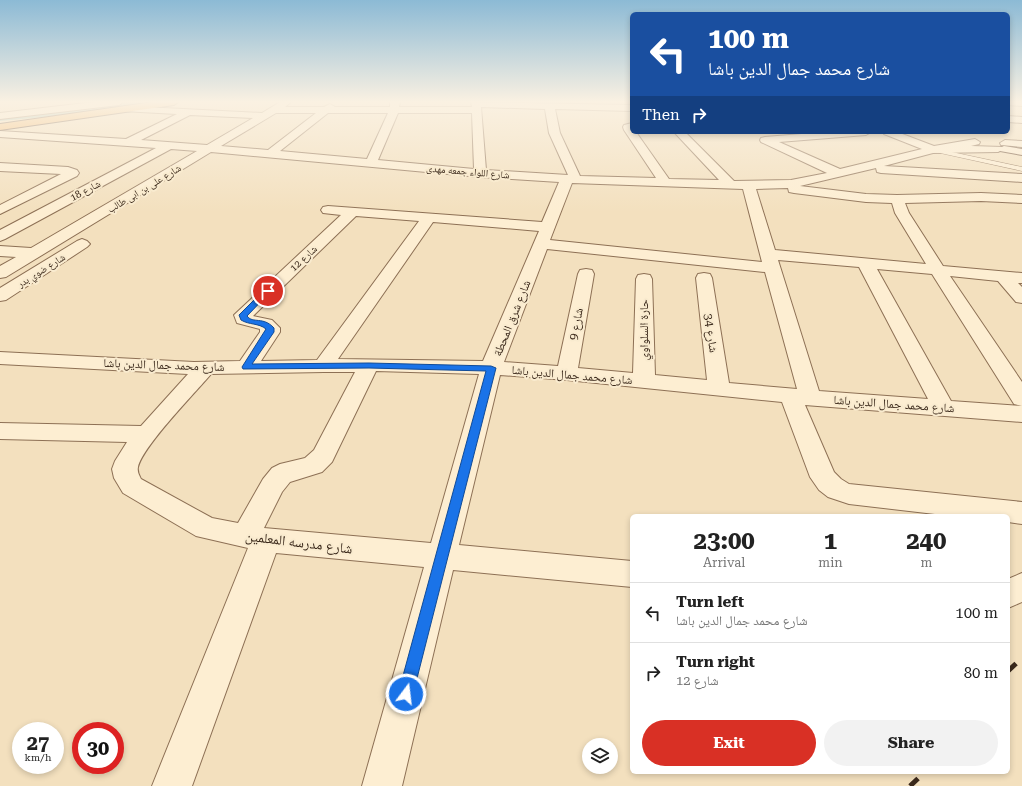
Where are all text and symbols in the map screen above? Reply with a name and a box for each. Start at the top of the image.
text: 100 m [708,22,789,55]
icon: left [642,28,694,80]
text: شارع محمد جمال الدين باشا [708,58,890,79]
icon: right [688,104,710,126]
text: Then [642,106,680,124]
street label: شارع على بن ابى طالب [106,162,184,216]
street label: شارع اللواء جمعه مهدى [426,162,510,182]
street label: شارع 18 [68,178,103,204]
street label: شارع 12 [288,243,320,274]
street label: شارع ضوي بدر [15,251,69,292]
pin [251,274,285,308]
street label: شارع شرق المحطة [490,278,535,358]
icon: arrive [257,280,279,302]
street label: حارة السلواوي [637,299,654,361]
street label: شارع 9 [566,307,587,342]
street label: شارع 34 [700,313,721,354]
street label: شارع محمد جمال الدين باشا [103,356,225,375]
street label: شارع محمد جمال الدين باشا [511,363,633,388]
street label: شارع محمد جمال الدين باشا [833,393,955,416]
street label: شارع مدرسه المعلمين [244,527,354,559]
text: 23:00 [694,527,755,555]
text: 1 [824,527,837,555]
text: 240 [906,527,947,555]
text: Arrival [703,555,745,570]
text: min [818,555,843,570]
text: m [920,555,932,570]
text: Turn left [676,593,744,611]
icon: left [642,602,664,624]
text: 100 m [955,604,998,622]
text: شارع محمد جمال الدين باشا [676,613,807,628]
text: Turn right [676,653,755,671]
icon: right [642,662,664,684]
text: 80 m [964,664,998,682]
position arrow [385,673,427,715]
text: شارع 12 [676,673,719,688]
button: Exit [642,720,816,766]
button: Share [824,720,998,766]
speed limit sign: 30 [72,722,124,774]
text: 27 [27,731,49,755]
map controls [582,738,618,774]
button: layers [582,738,618,774]
text: km/h [25,752,51,763]

